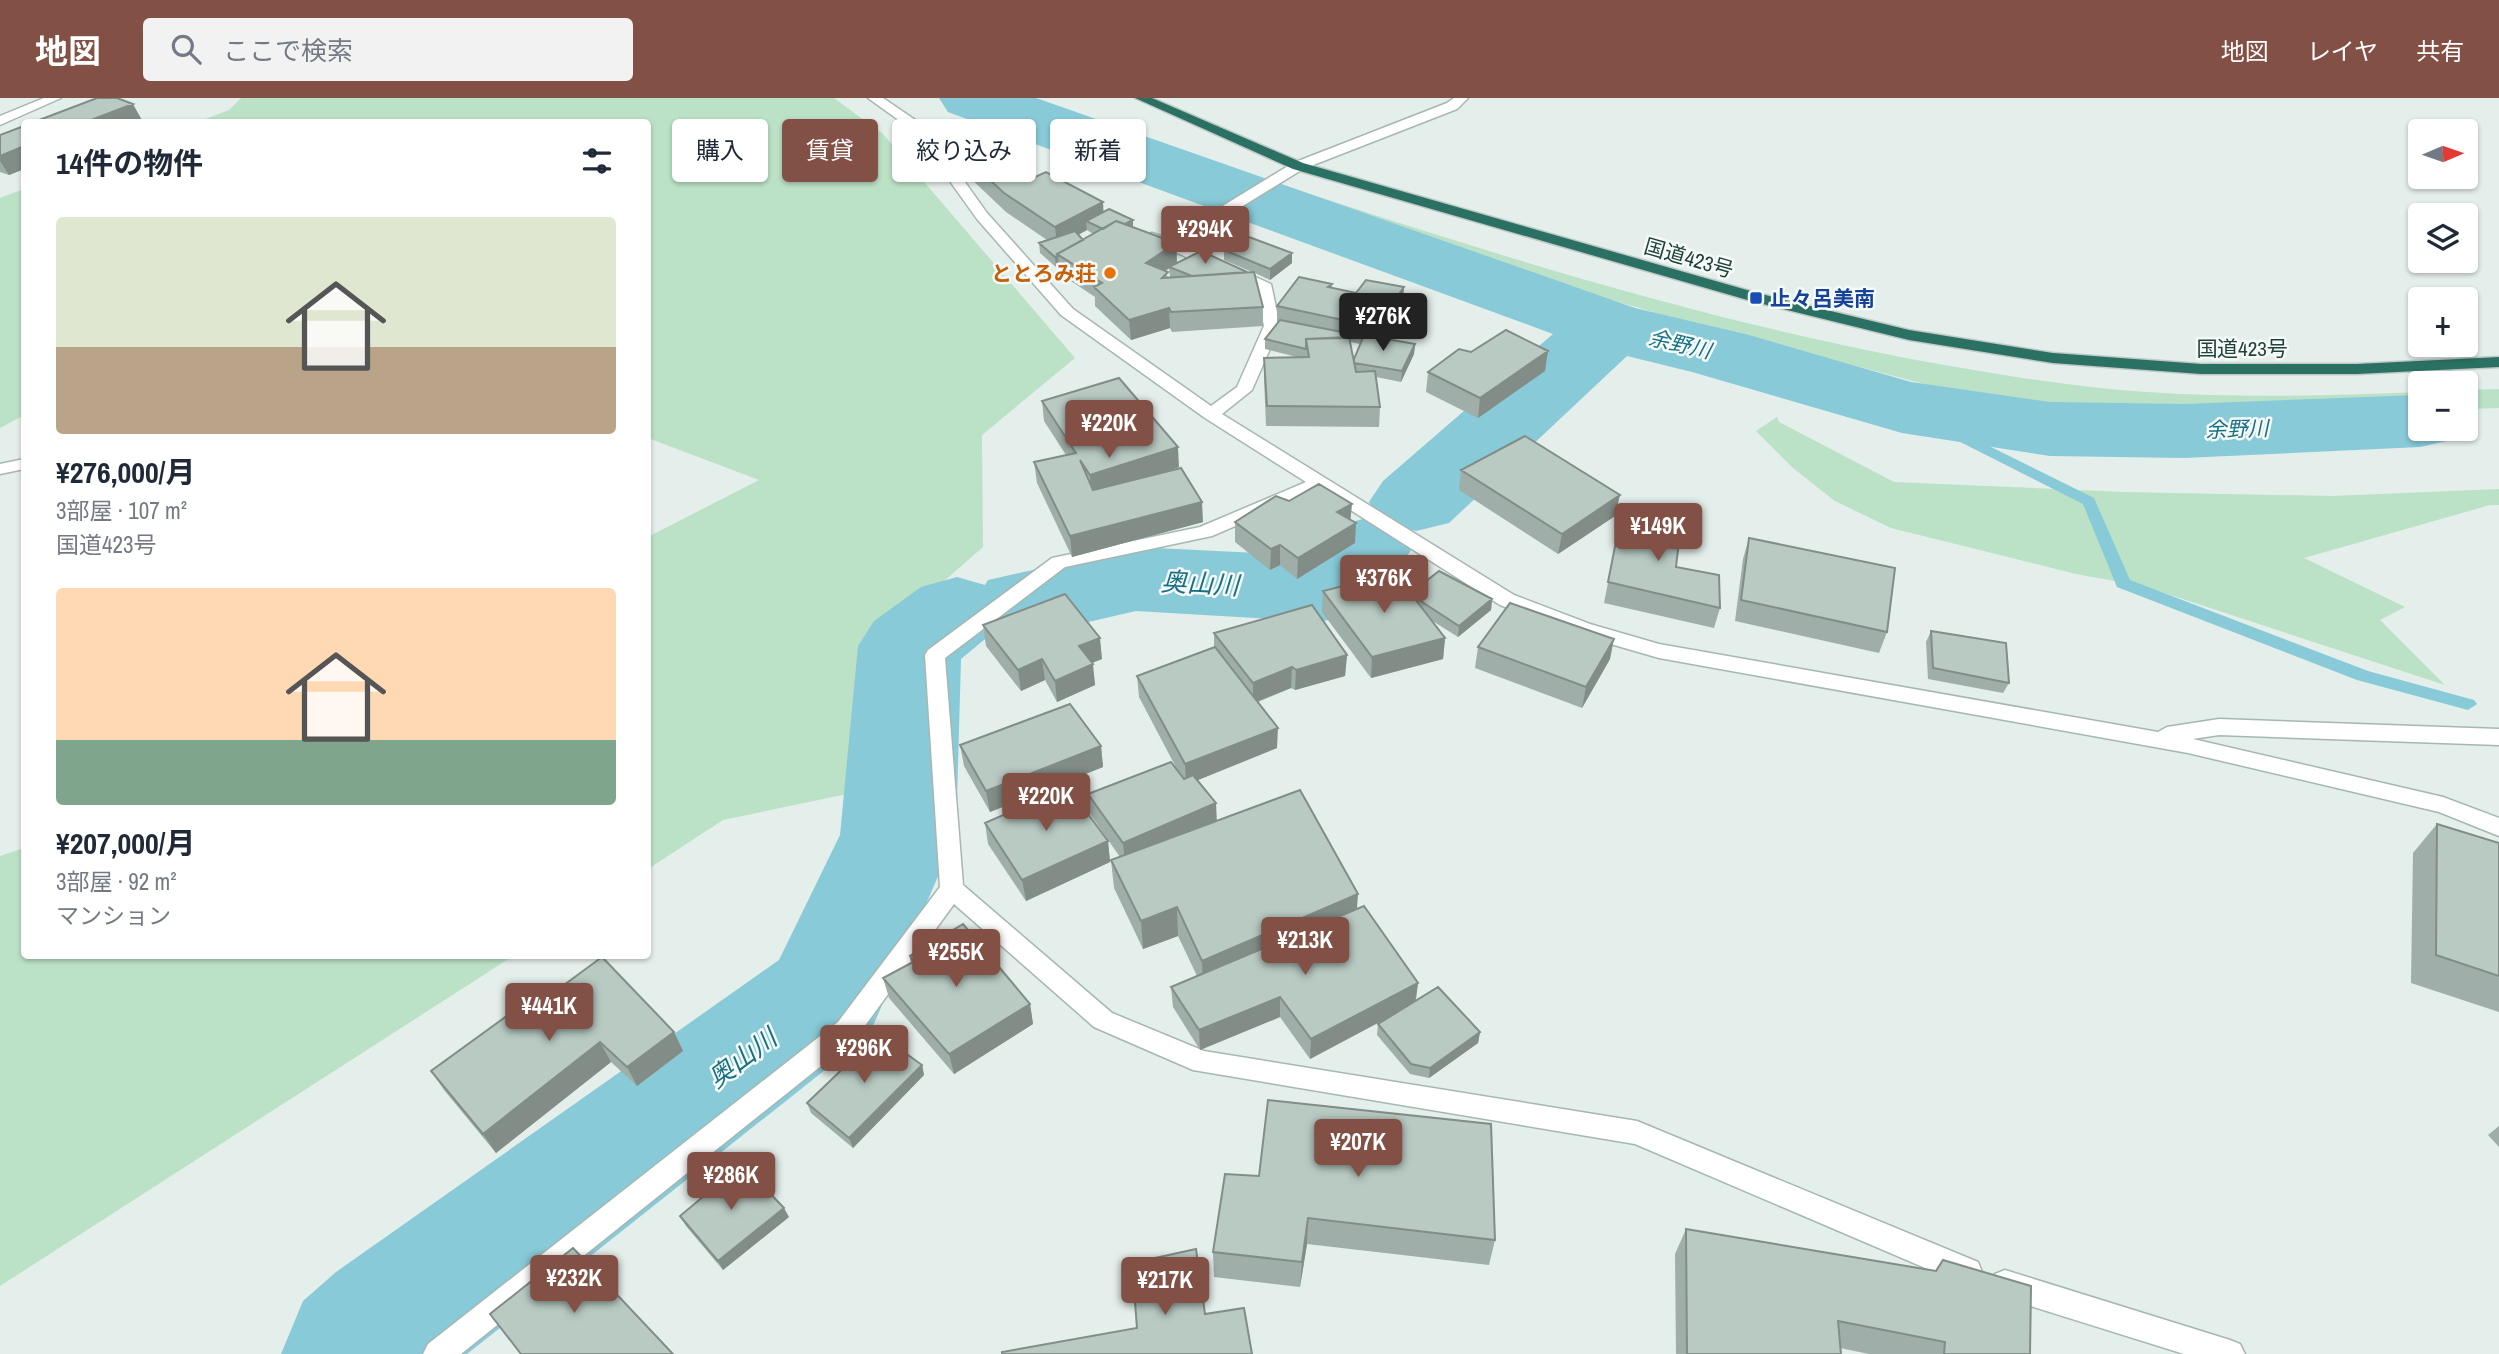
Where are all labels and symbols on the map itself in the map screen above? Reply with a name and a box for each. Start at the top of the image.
north arrow [2408,119,2478,189]
pin: ¥294K [1156,206,1254,266]
street label: 国道423号 [1641,231,1737,285]
place label: ととろみ荘 [991,259,1096,288]
marker: ととろみ荘 [1102,265,1118,281]
place label: 止々呂美南 [1770,284,1875,313]
marker: 止々呂美南 [1748,290,1764,306]
pin: ¥276K [1334,294,1432,353]
water label: 余野川 [1646,323,1716,366]
street label: 国道423号 [2196,334,2288,363]
pin: ¥220K [1060,400,1158,460]
water label: 余野川 [2205,413,2271,445]
pin: ¥149K [1609,504,1707,563]
pin: ¥376K [1335,556,1433,615]
water label: 奥山川 [1160,563,1243,603]
pin: ¥220K [997,774,1095,833]
pin: ¥213K [1256,918,1354,977]
pin: ¥255K [907,930,1005,989]
pin: ¥441K [500,984,598,1043]
water label: 奥山川 [700,1019,786,1095]
pin: ¥296K [815,1026,913,1085]
pin: ¥207K [1309,1119,1407,1179]
pin: ¥286K [682,1152,780,1212]
pin: ¥232K [525,1256,623,1315]
pin: ¥217K [1116,1258,1214,1317]

